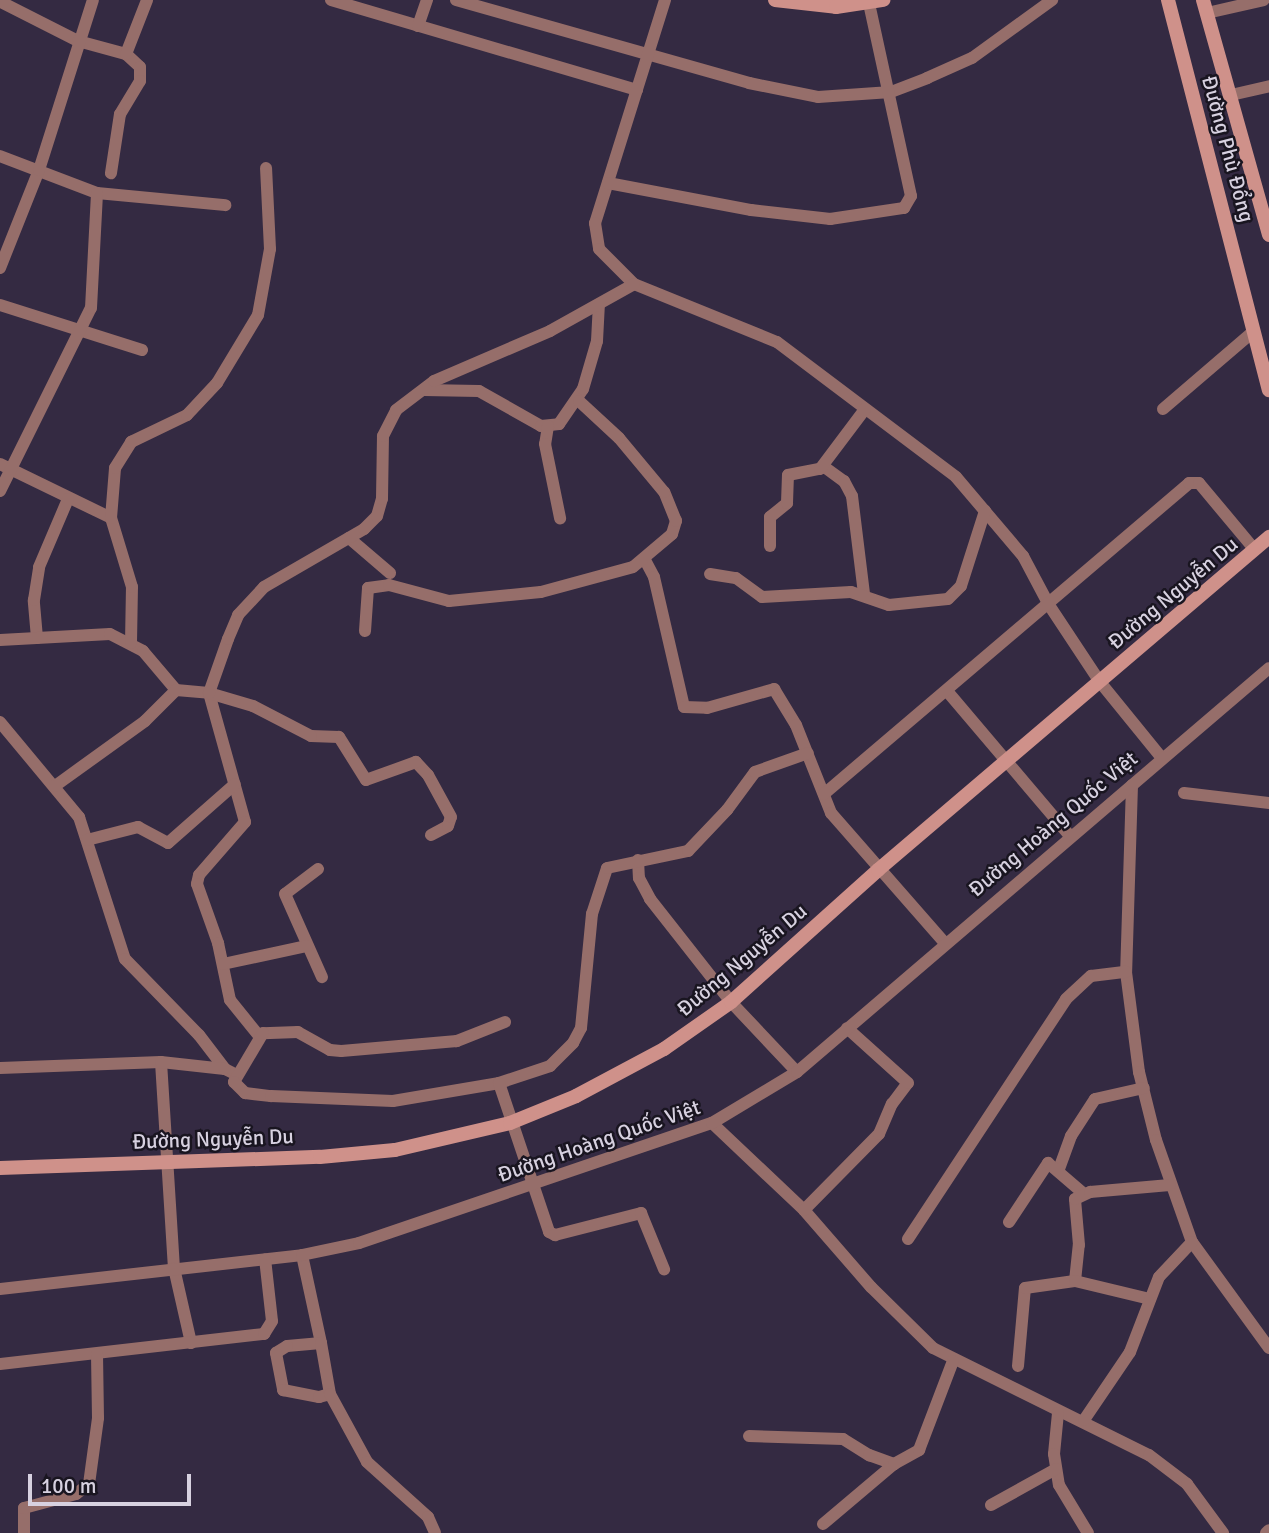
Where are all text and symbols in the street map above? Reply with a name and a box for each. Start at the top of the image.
street label: Đường Phù Đổng [1196,73,1260,225]
street label: Đường Nguyễn Du [1103,531,1243,655]
street label: Đường Hoàng Quốc Việt [963,746,1143,902]
street label: Đường Nguyễn Du [672,898,812,1022]
street label: Đường Hoàng Quốc Việt [494,1094,704,1188]
street label: Đường Nguyễn Du [132,1124,294,1154]
scale bar [32,1460,194,1504]
text: 100 m [41,1473,96,1499]

